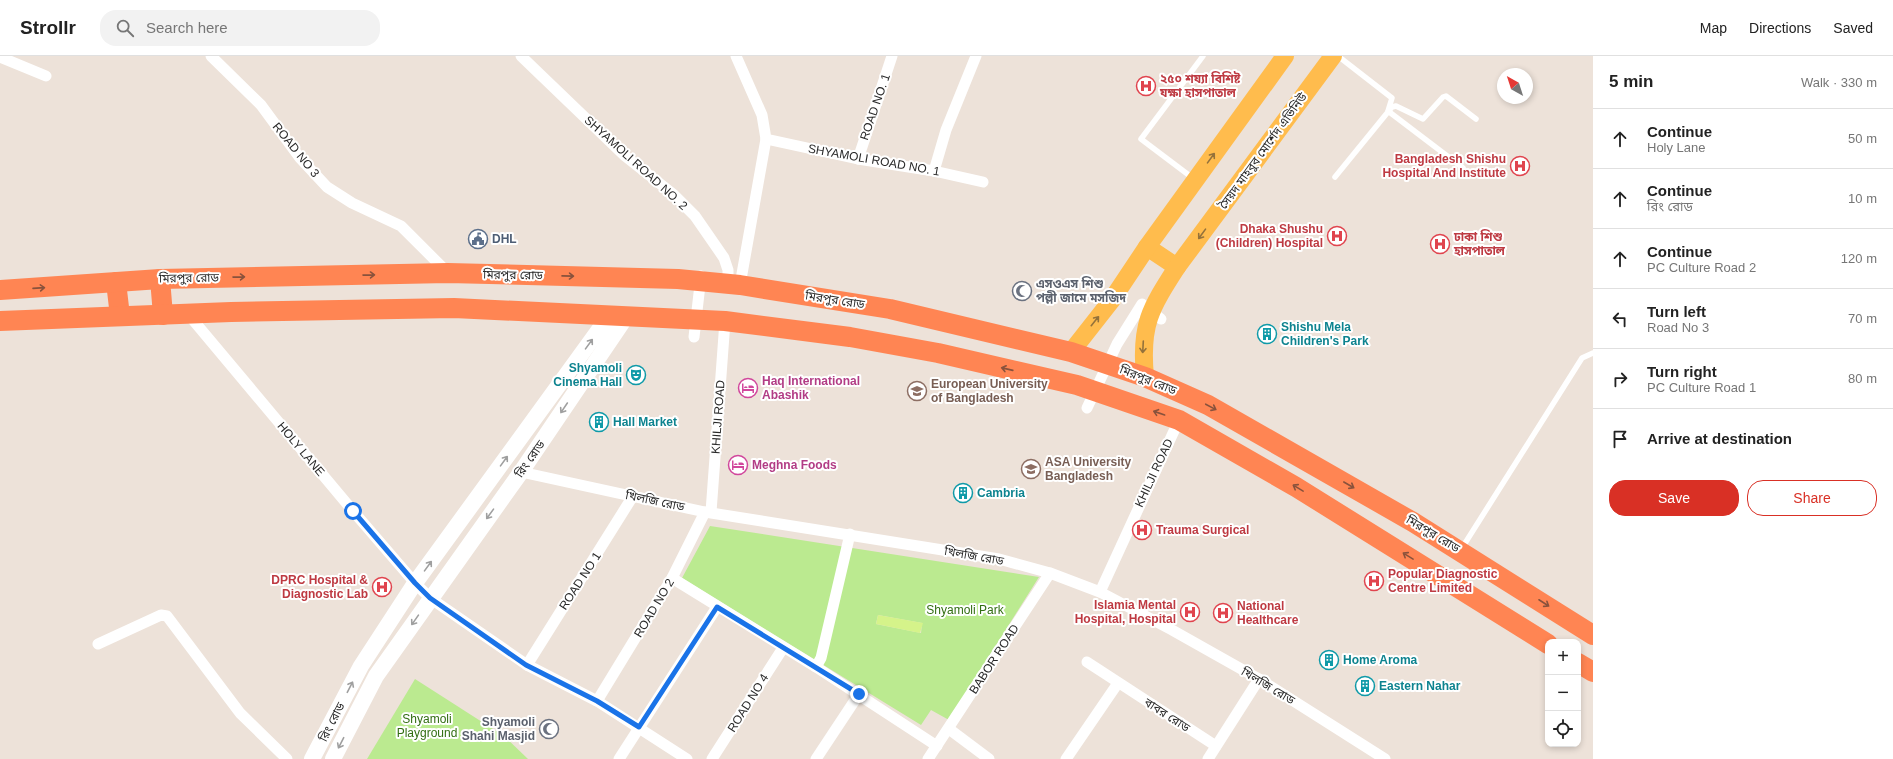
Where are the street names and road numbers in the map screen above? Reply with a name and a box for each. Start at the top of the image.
street label: ROAD NO. 1 [857,72,893,142]
street label: সৈয়দ মাহবুব মোর্শেদ এভিনিউ [1215,89,1311,213]
street label: SHYAMOLI ROAD NO. 2 [582,113,691,213]
street label: ROAD NO 3 [270,120,322,180]
street label: SHYAMOLI ROAD NO. 1 [807,141,941,179]
street label: মিরপুর রোড [482,266,544,284]
street label: মিরপুর রোড [158,269,220,287]
street label: মিরপুর রোড [803,287,866,313]
street label: মিরপুর রোড [1116,361,1179,399]
street label: KHILJI ROAD [708,379,728,454]
street label: HOLY LANE [274,419,328,479]
street label: KHILJI ROAD [1132,436,1176,509]
street label: রিং রোড [511,437,548,481]
street label: খিলজি রোড [623,487,686,514]
street label: মিরপুর রোড [1402,511,1463,557]
street label: খিলজি রোড [942,543,1005,568]
street label: ROAD NO 1 [556,549,604,612]
street label: ROAD NO 2 [631,576,677,640]
street label: BABOR ROAD [966,621,1022,696]
street label: খিলজি রোড [1238,663,1298,708]
street label: ROAD NO 4 [725,671,772,735]
street label: বাবর রোড [1141,695,1193,735]
street label: রিং রোড [315,699,348,745]

